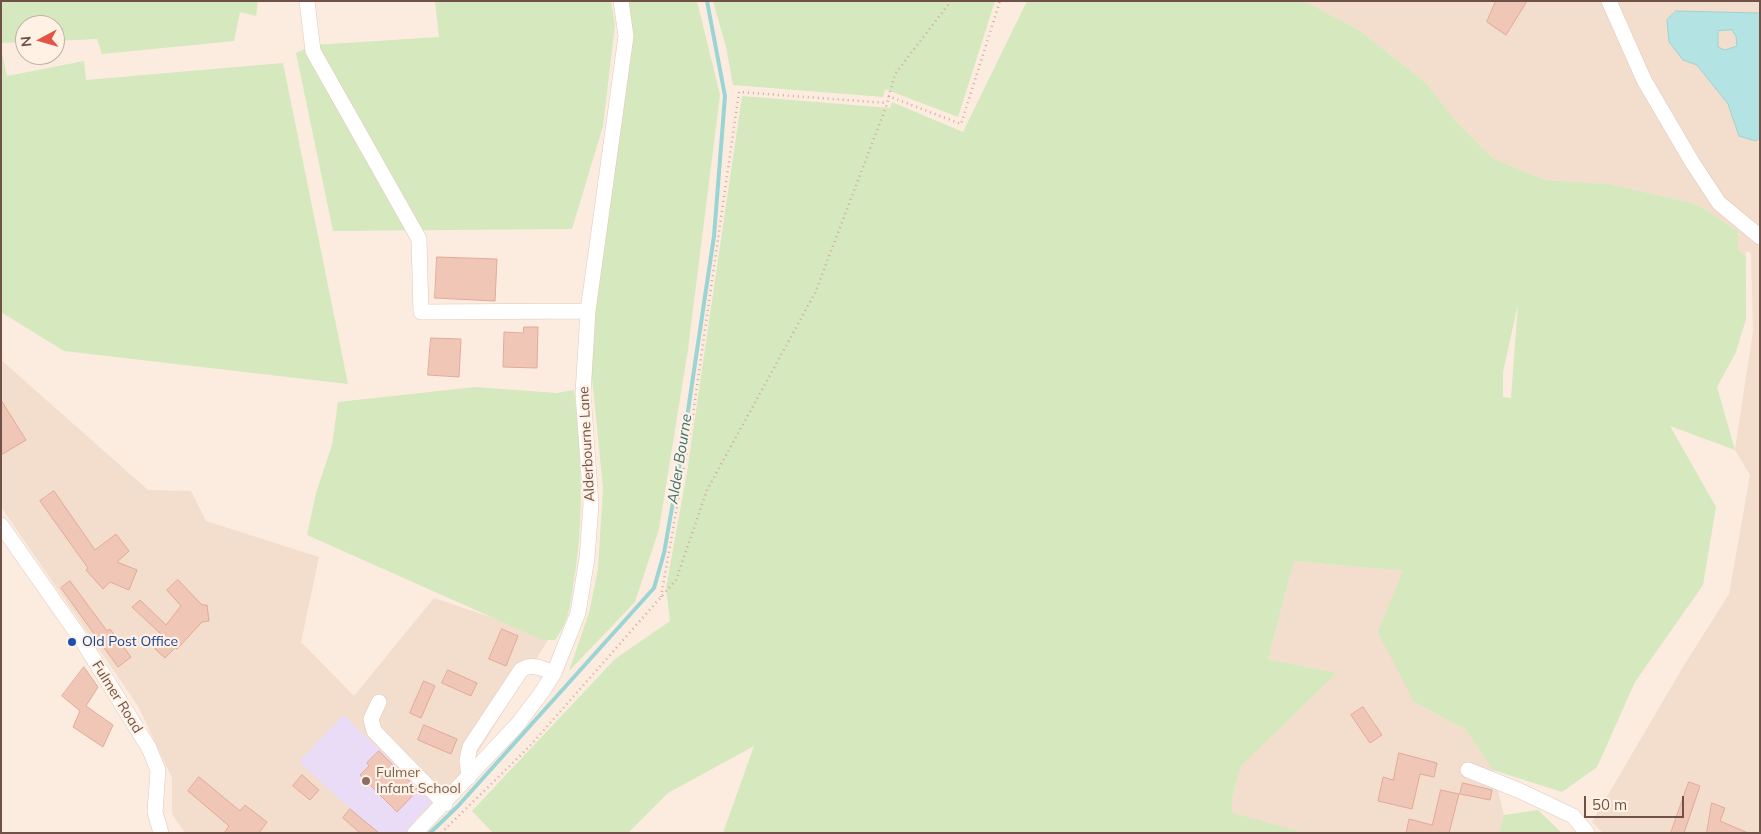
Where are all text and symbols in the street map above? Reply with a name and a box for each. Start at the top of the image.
north arrow [15,15,65,65]
text: N [17,35,36,48]
street label: Alderbourne Lane [576,386,598,502]
water label: Alder Bourne [664,413,696,505]
place label: Old Post Office [82,634,178,650]
marker: Old Post Office [66,636,78,648]
street label: Fulmer Road [88,658,146,736]
place label: Fulmer Infant School [376,765,461,798]
marker: Fulmer Infant School [360,775,372,787]
scale bar [1586,786,1686,818]
text: 50 m [1592,795,1627,814]

